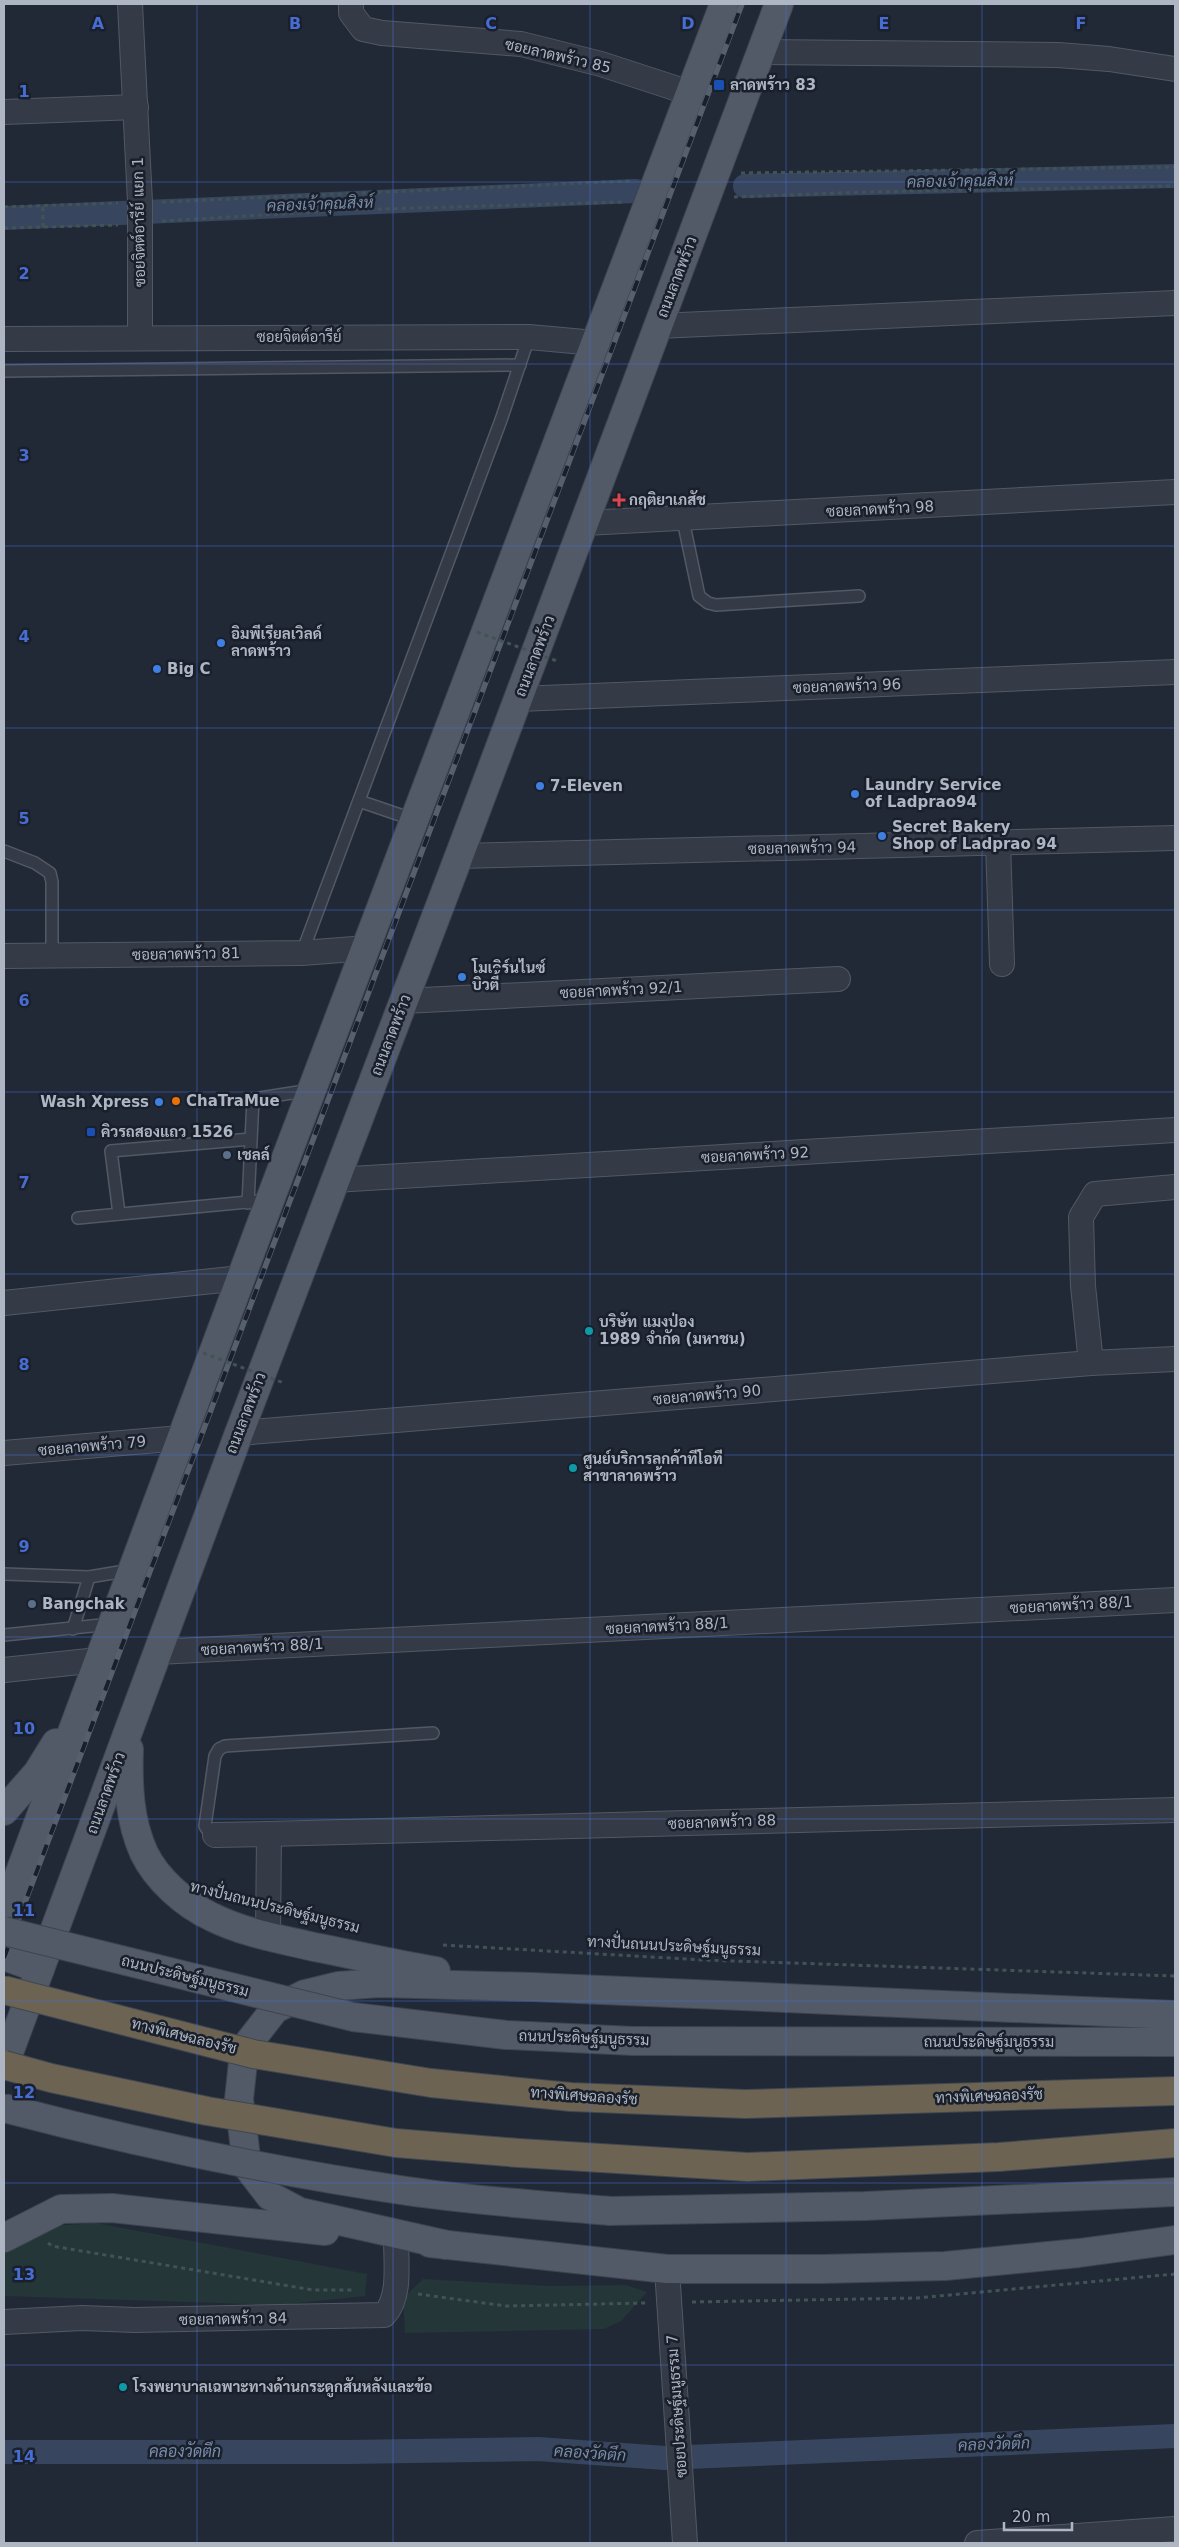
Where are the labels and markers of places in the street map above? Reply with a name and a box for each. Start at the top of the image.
place label: ลาดพร้าว 83 [730,75,816,94]
marker: ลาดพร้าว 83 [712,78,726,92]
place label: กฤติยาเภสัช [629,490,706,509]
marker: กฤติยาเภสัช [613,494,625,506]
place label: อิมพีเรียลเวิลด์ ลาดพร้าว [231,624,323,660]
marker: อิมพีเรียลเวิลด์ ลาดพร้าว [215,637,227,649]
place label: Big C [167,660,211,678]
marker: Big C [151,663,163,675]
place label: Laundry Service of Ladprao94 [865,776,1002,811]
place label: 7-Eleven [550,777,623,795]
marker: 7-Eleven [534,780,546,792]
marker: Laundry Service of Ladprao94 [849,788,861,800]
place label: Secret Bakery Shop of Ladprao 94 [892,818,1057,853]
marker: Secret Bakery Shop of Ladprao 94 [876,830,888,842]
place label: โมเดิร์นไนซ์ บิวตี้ [471,957,546,994]
marker: โมเดิร์นไนซ์ บิวตี้ [456,971,468,983]
place label: ChaTraMue [186,1092,280,1110]
place label: Wash Xpress [40,1093,149,1111]
marker: ChaTraMue [170,1095,182,1107]
marker: Wash Xpress [153,1096,165,1108]
place label: คิวรถสองแถว 1526 [101,1123,233,1141]
marker: คิวรถสองแถว 1526 [85,1126,97,1138]
place label: เชลล์ [237,1145,271,1164]
marker: เชลล์ [221,1149,233,1161]
place label: บริษัท แมงป่อง 1989 จำกัด (มหาชน) [599,1312,746,1348]
marker: บริษัท แมงป่อง 1989 จำกัด (มหาชน) [583,1325,595,1337]
place label: ศูนย์บริการลูกค้าทีโอที สาขาลาดพร้าว [583,1448,723,1485]
marker: ศูนย์บริการลูกค้าทีโอที สาขาลาดพร้าว [567,1462,579,1474]
place label: Bangchak [42,1595,126,1613]
marker: Bangchak [26,1598,38,1610]
place label: โรงพยาบาลเฉพาะทางด้านกระดูกสันหลังและข้อ [132,2376,433,2398]
marker: โรงพยาบาลเฉพาะทางด้านกระดูกสันหลังและข้อ [117,2381,129,2393]

